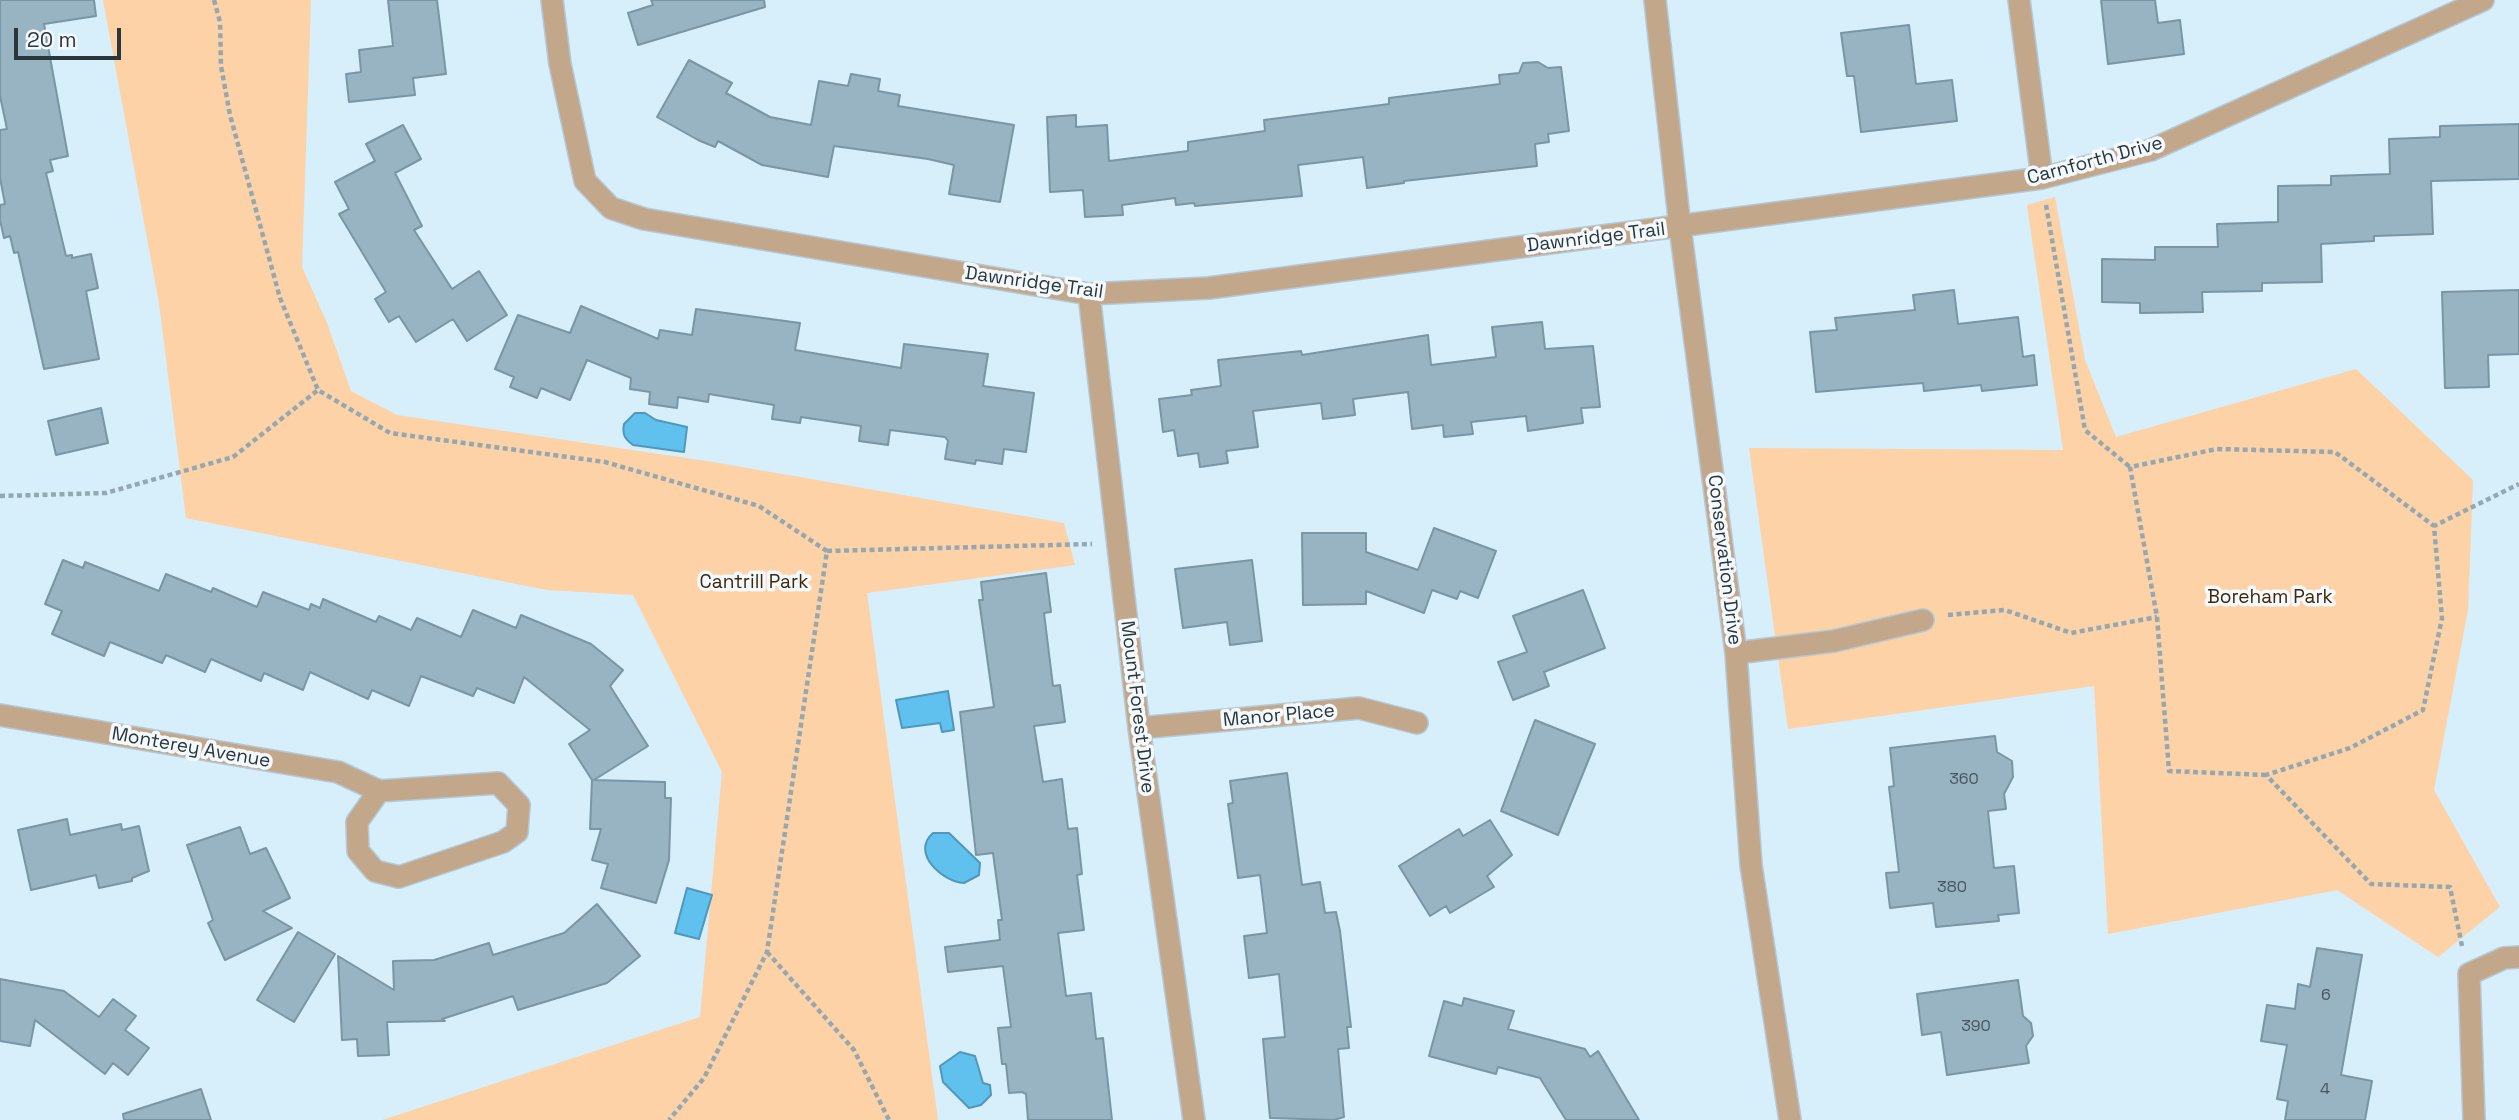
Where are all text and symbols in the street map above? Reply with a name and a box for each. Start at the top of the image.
scale bar [18,14,124,58]
text: 20 m [27,26,77,53]
street label: Carnforth Drive [2025,132,2165,190]
street label: Dawnridge Trail [1525,218,1667,258]
street label: Dawnridge Trail [963,262,1105,304]
street label: Conservation Drive [1702,474,1746,646]
park label: Cantrill Park [700,572,808,594]
park label: Boreham Park [2207,587,2333,609]
street label: Mount Forest Drive [1115,619,1159,795]
street label: Manor Place [1222,700,1336,732]
street label: Monterey Avenue [110,723,272,773]
house number: 360 [1949,770,1979,790]
house number: 380 [1937,878,1967,898]
house number: 6 [2321,986,2331,1006]
house number: 390 [1961,1017,1991,1037]
house number: 4 [2320,1080,2330,1100]

